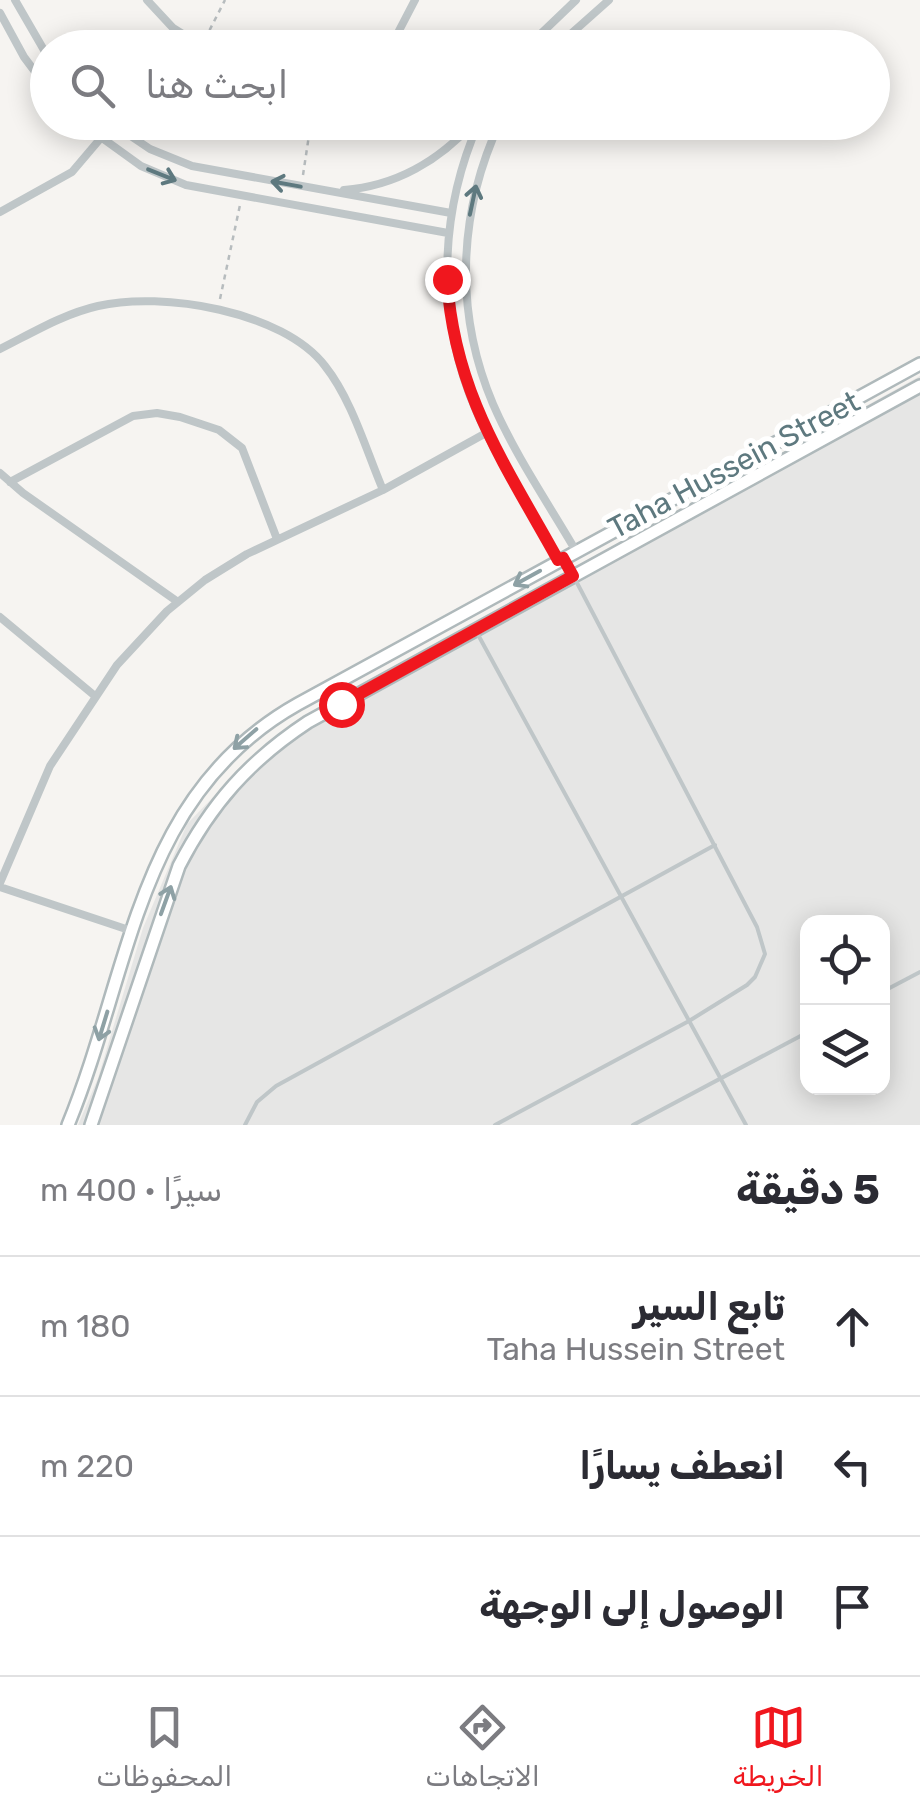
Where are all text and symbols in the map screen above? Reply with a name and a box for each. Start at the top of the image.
search box [30,30,890,140]
icon: search [65,58,120,113]
text: ابحث هنا [145,62,288,108]
one-way arrow [146,167,176,185]
one-way arrow [270,174,303,193]
one-way arrow [465,185,483,217]
route end [425,257,471,303]
street label: Taha Hussein Street [602,383,866,547]
one-way arrow [512,568,542,588]
route start [319,682,365,728]
one-way arrow [233,728,258,751]
one-way arrow [158,885,176,916]
map controls [800,915,890,1095]
button: locate [800,915,890,1005]
button: layers [800,1005,890,1095]
one-way arrow [93,1009,111,1041]
text: 5 دقيقة [736,1165,880,1215]
text: سيرًا · 400 m [40,1171,222,1209]
text: تابع السير [633,1284,785,1330]
icon: ahead [825,1299,880,1354]
text: 180 m [40,1307,131,1345]
text: Taha Hussein Street [487,1330,785,1368]
icon: left [825,1439,880,1494]
text: انعطف يسارًا [579,1443,785,1489]
text: 220 m [40,1447,134,1485]
icon: arrive [825,1579,880,1634]
text: الوصول إلى الوجهة [479,1583,785,1629]
tab: المحفوظات [96,1700,232,1793]
tab: الاتجاهات [425,1700,540,1793]
tab: الخريطة [733,1700,824,1793]

